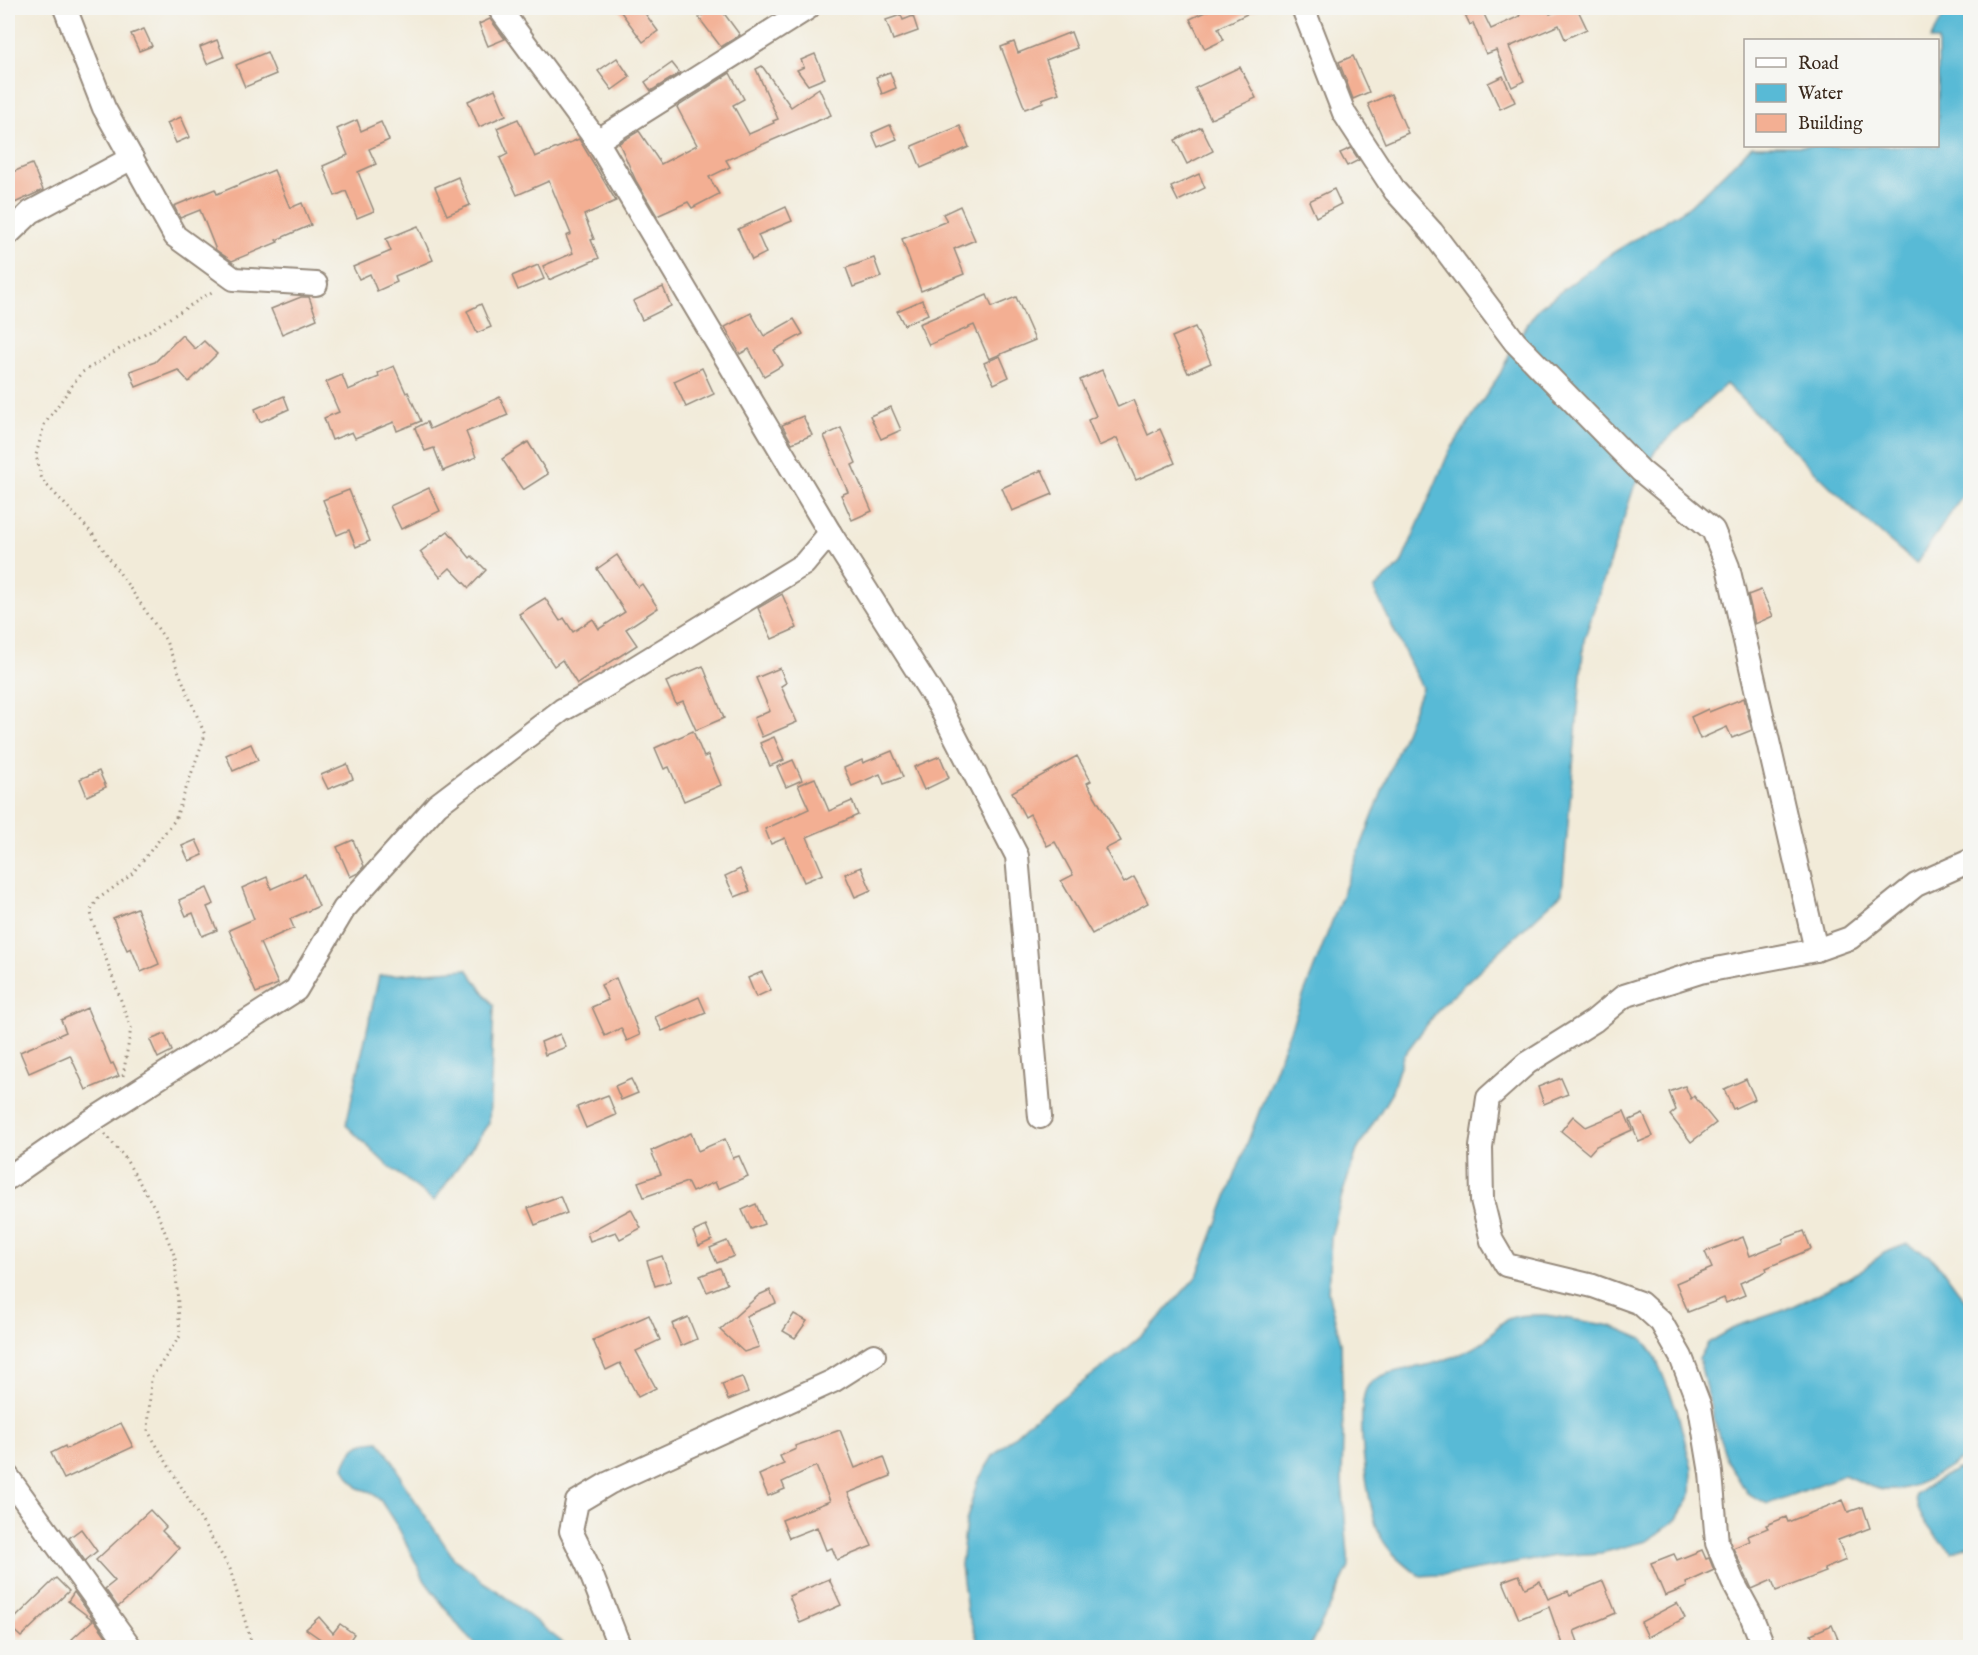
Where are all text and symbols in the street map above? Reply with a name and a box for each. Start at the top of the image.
legend [1744,39,1939,147]
text: Road [1798,53,1839,76]
text: Water [1798,83,1843,106]
text: Building [1798,113,1863,136]

